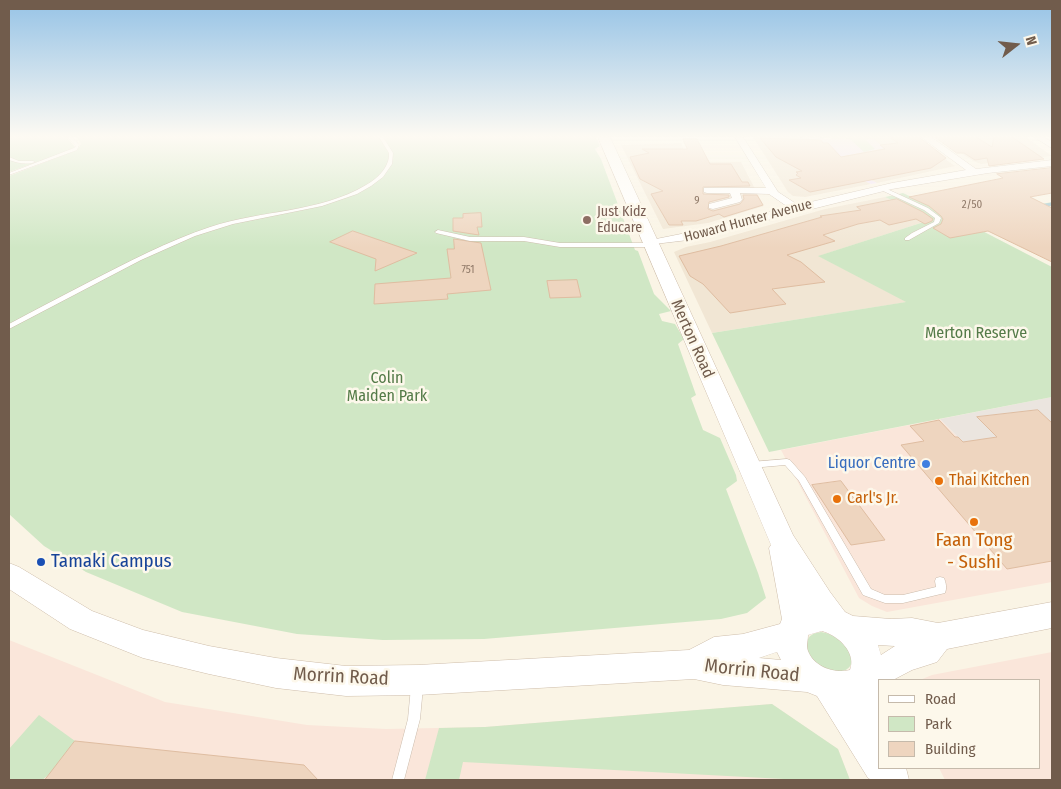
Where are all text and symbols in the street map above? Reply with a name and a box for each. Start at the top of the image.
north arrow [991,20,1041,70]
text: N [1022,34,1040,47]
house number: 9 [694,194,700,208]
street label: Howard Hunter Avenue [682,196,814,246]
house number: 2/50 [962,198,982,212]
place label: Just Kidz Educare [597,204,646,236]
marker: Just Kidz Educare [581,214,593,226]
house number: 751 [461,263,475,277]
street label: Merton Road [666,297,718,381]
park label: Merton Reserve [925,324,1027,344]
park label: Colin Maiden Park [347,369,427,407]
place label: Liquor Centre [828,454,916,474]
marker: Liquor Centre [920,458,932,470]
place label: Thai Kitchen [949,471,1030,491]
marker: Thai Kitchen [933,475,945,487]
place label: Carl's Jr. [847,489,898,509]
marker: Carl's Jr. [831,493,843,505]
marker: Faan Tong - Sushi [968,516,980,528]
place label: Faan Tong - Sushi [936,530,1012,574]
place label: Tamaki Campus [51,551,172,573]
marker: Tamaki Campus [35,556,47,568]
street label: Morrin Road [703,655,801,687]
street label: Morrin Road [293,663,389,691]
legend [878,679,1041,769]
text: Road [925,690,956,708]
text: Park [925,715,952,733]
text: Building [925,740,976,758]

